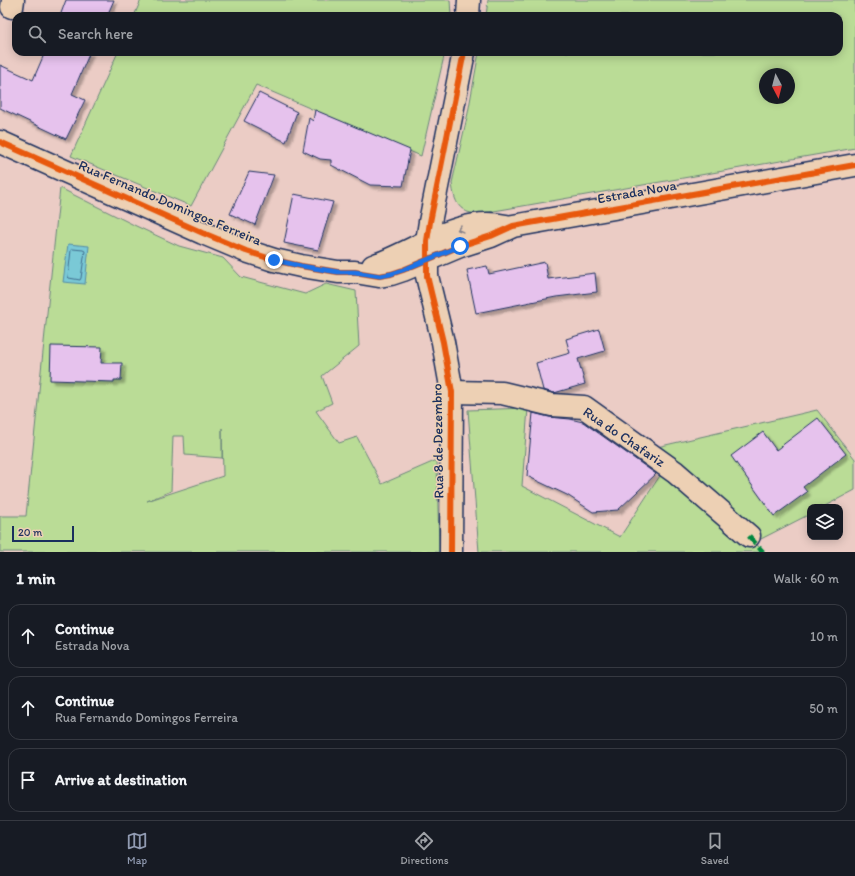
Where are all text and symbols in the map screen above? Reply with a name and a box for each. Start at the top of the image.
search box [12,12,843,56]
icon: search [26,23,48,45]
text: Search here [58,25,133,43]
north arrow [759,68,795,104]
street label: Rua Fernando Domingos Ferreira [76,157,265,250]
street label: Estrada Nova [596,177,679,207]
one-way arrow [457,224,464,233]
route start [451,237,469,255]
route end [265,251,283,269]
street label: Rua 8 de Dezembro [428,383,448,499]
street label: Rua do Chafariz [580,403,669,471]
map controls [807,504,843,540]
button: layers [807,504,843,540]
scale bar [12,524,74,543]
text: 20 m [18,526,42,539]
text: 1 min [16,568,55,588]
text: Walk · 60 m [774,571,839,586]
text: Continue [55,620,114,638]
icon: ahead [17,625,39,647]
text: 10 m [810,629,838,644]
text: Estrada Nova [55,638,129,653]
text: Continue [55,692,114,710]
icon: ahead [17,697,39,719]
text: 50 m [809,701,838,716]
text: Rua Fernando Domingos Ferreira [55,710,238,725]
icon: arrive [17,769,39,791]
text: Arrive at destination [55,771,187,789]
tab: Map [126,830,148,867]
tab: Directions [400,830,449,867]
tab: Saved [701,830,729,867]

